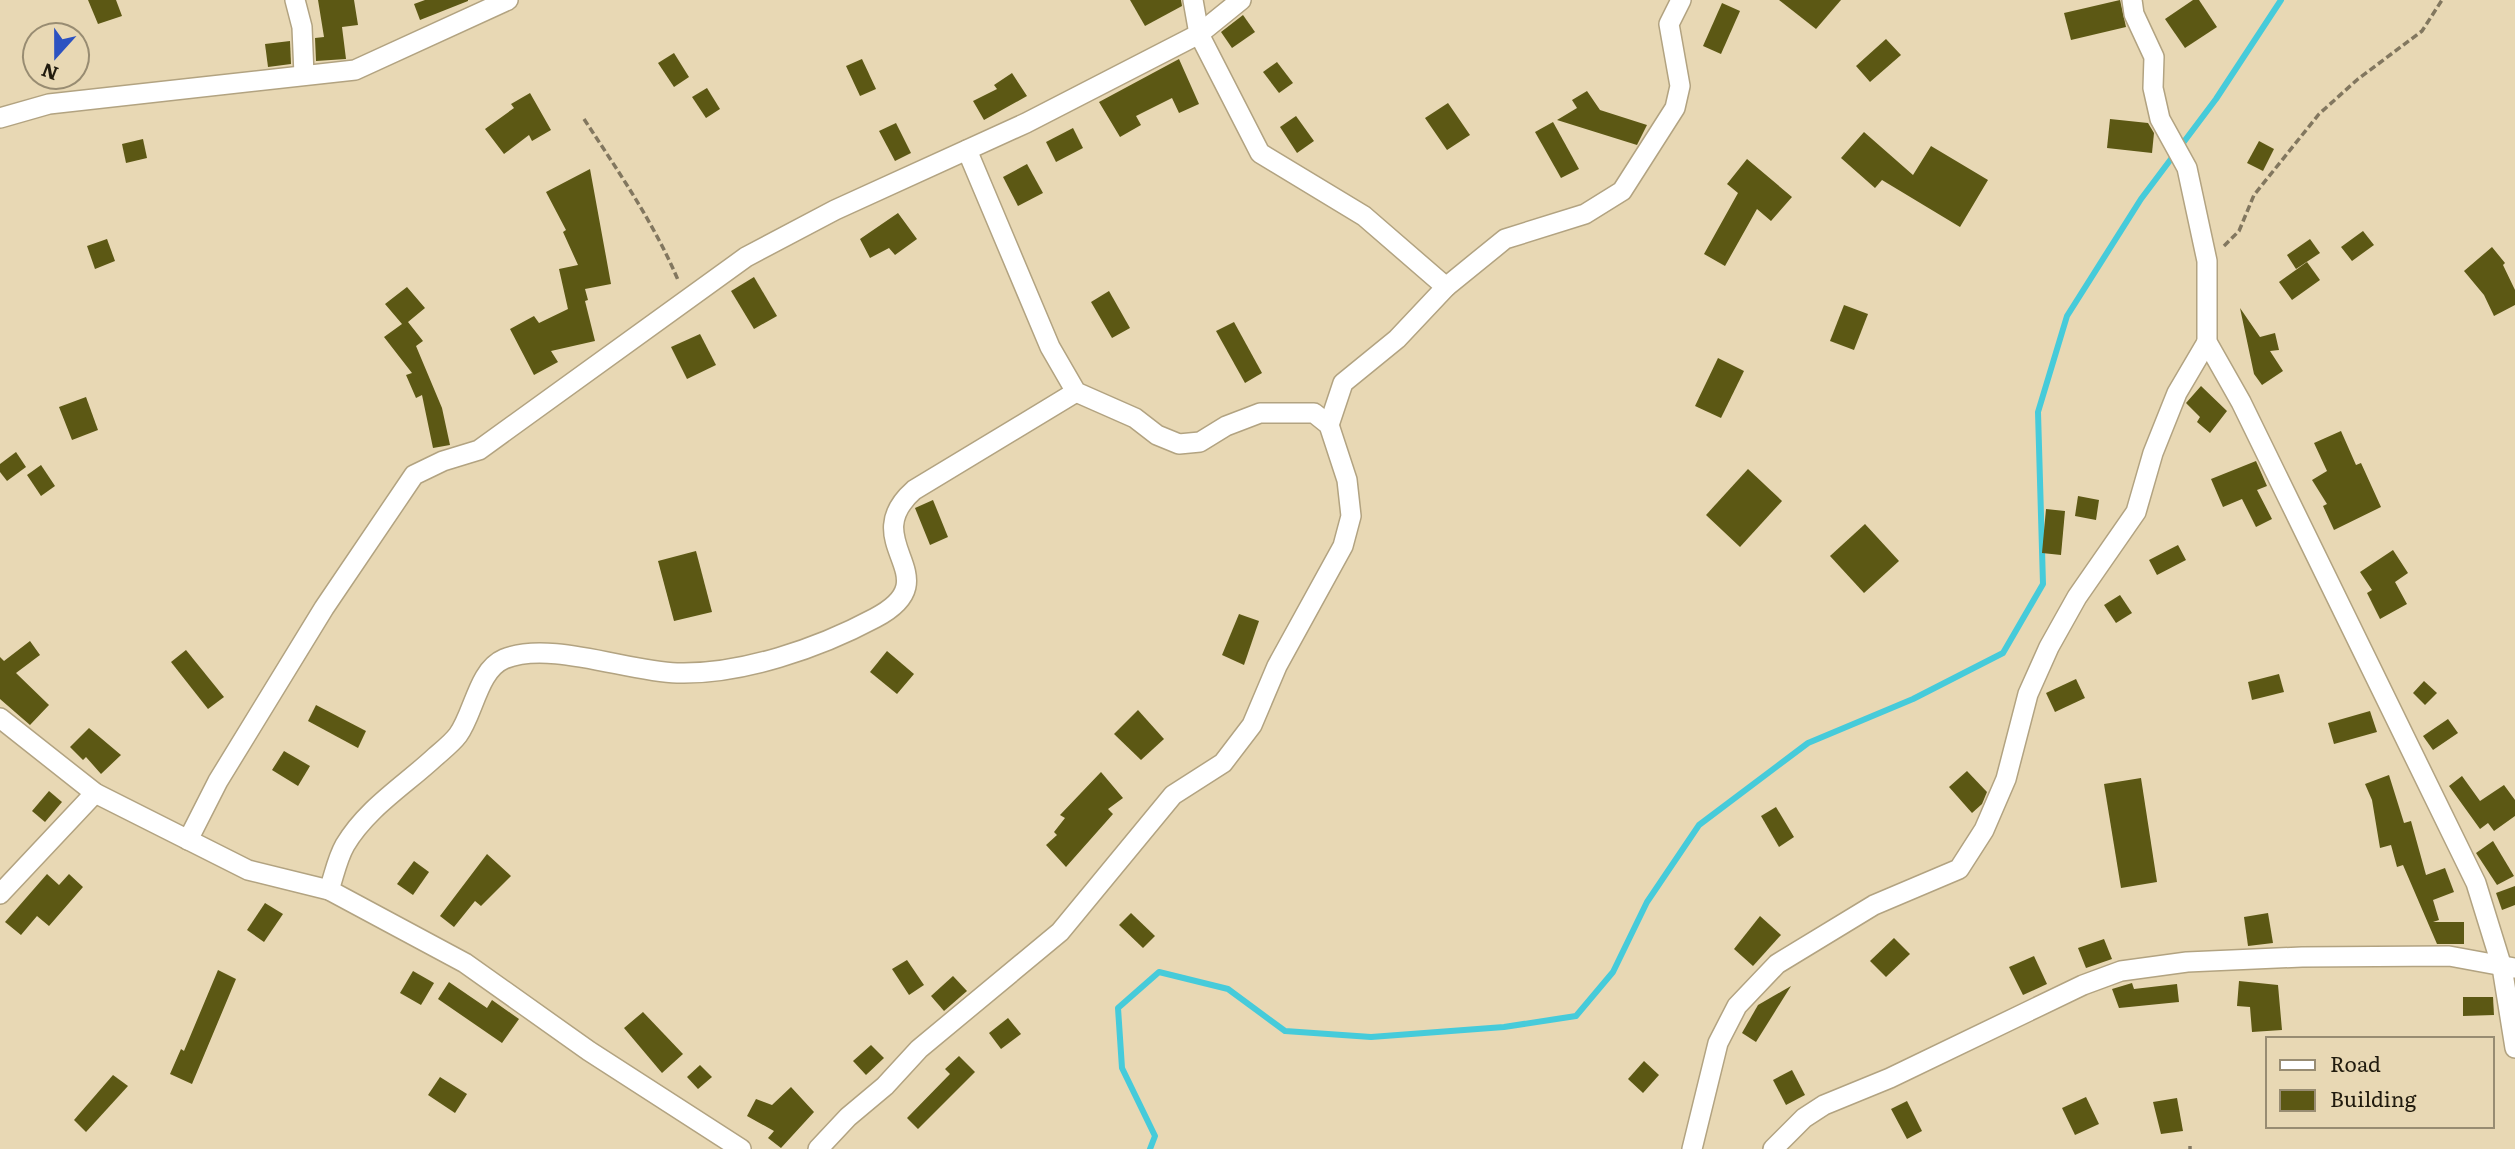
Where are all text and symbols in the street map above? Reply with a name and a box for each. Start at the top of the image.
north arrow [21,21,91,91]
text: N [37,57,62,89]
legend [2266,1037,2494,1128]
text: Road [2330,1047,2381,1078]
text: Building [2330,1082,2417,1113]

